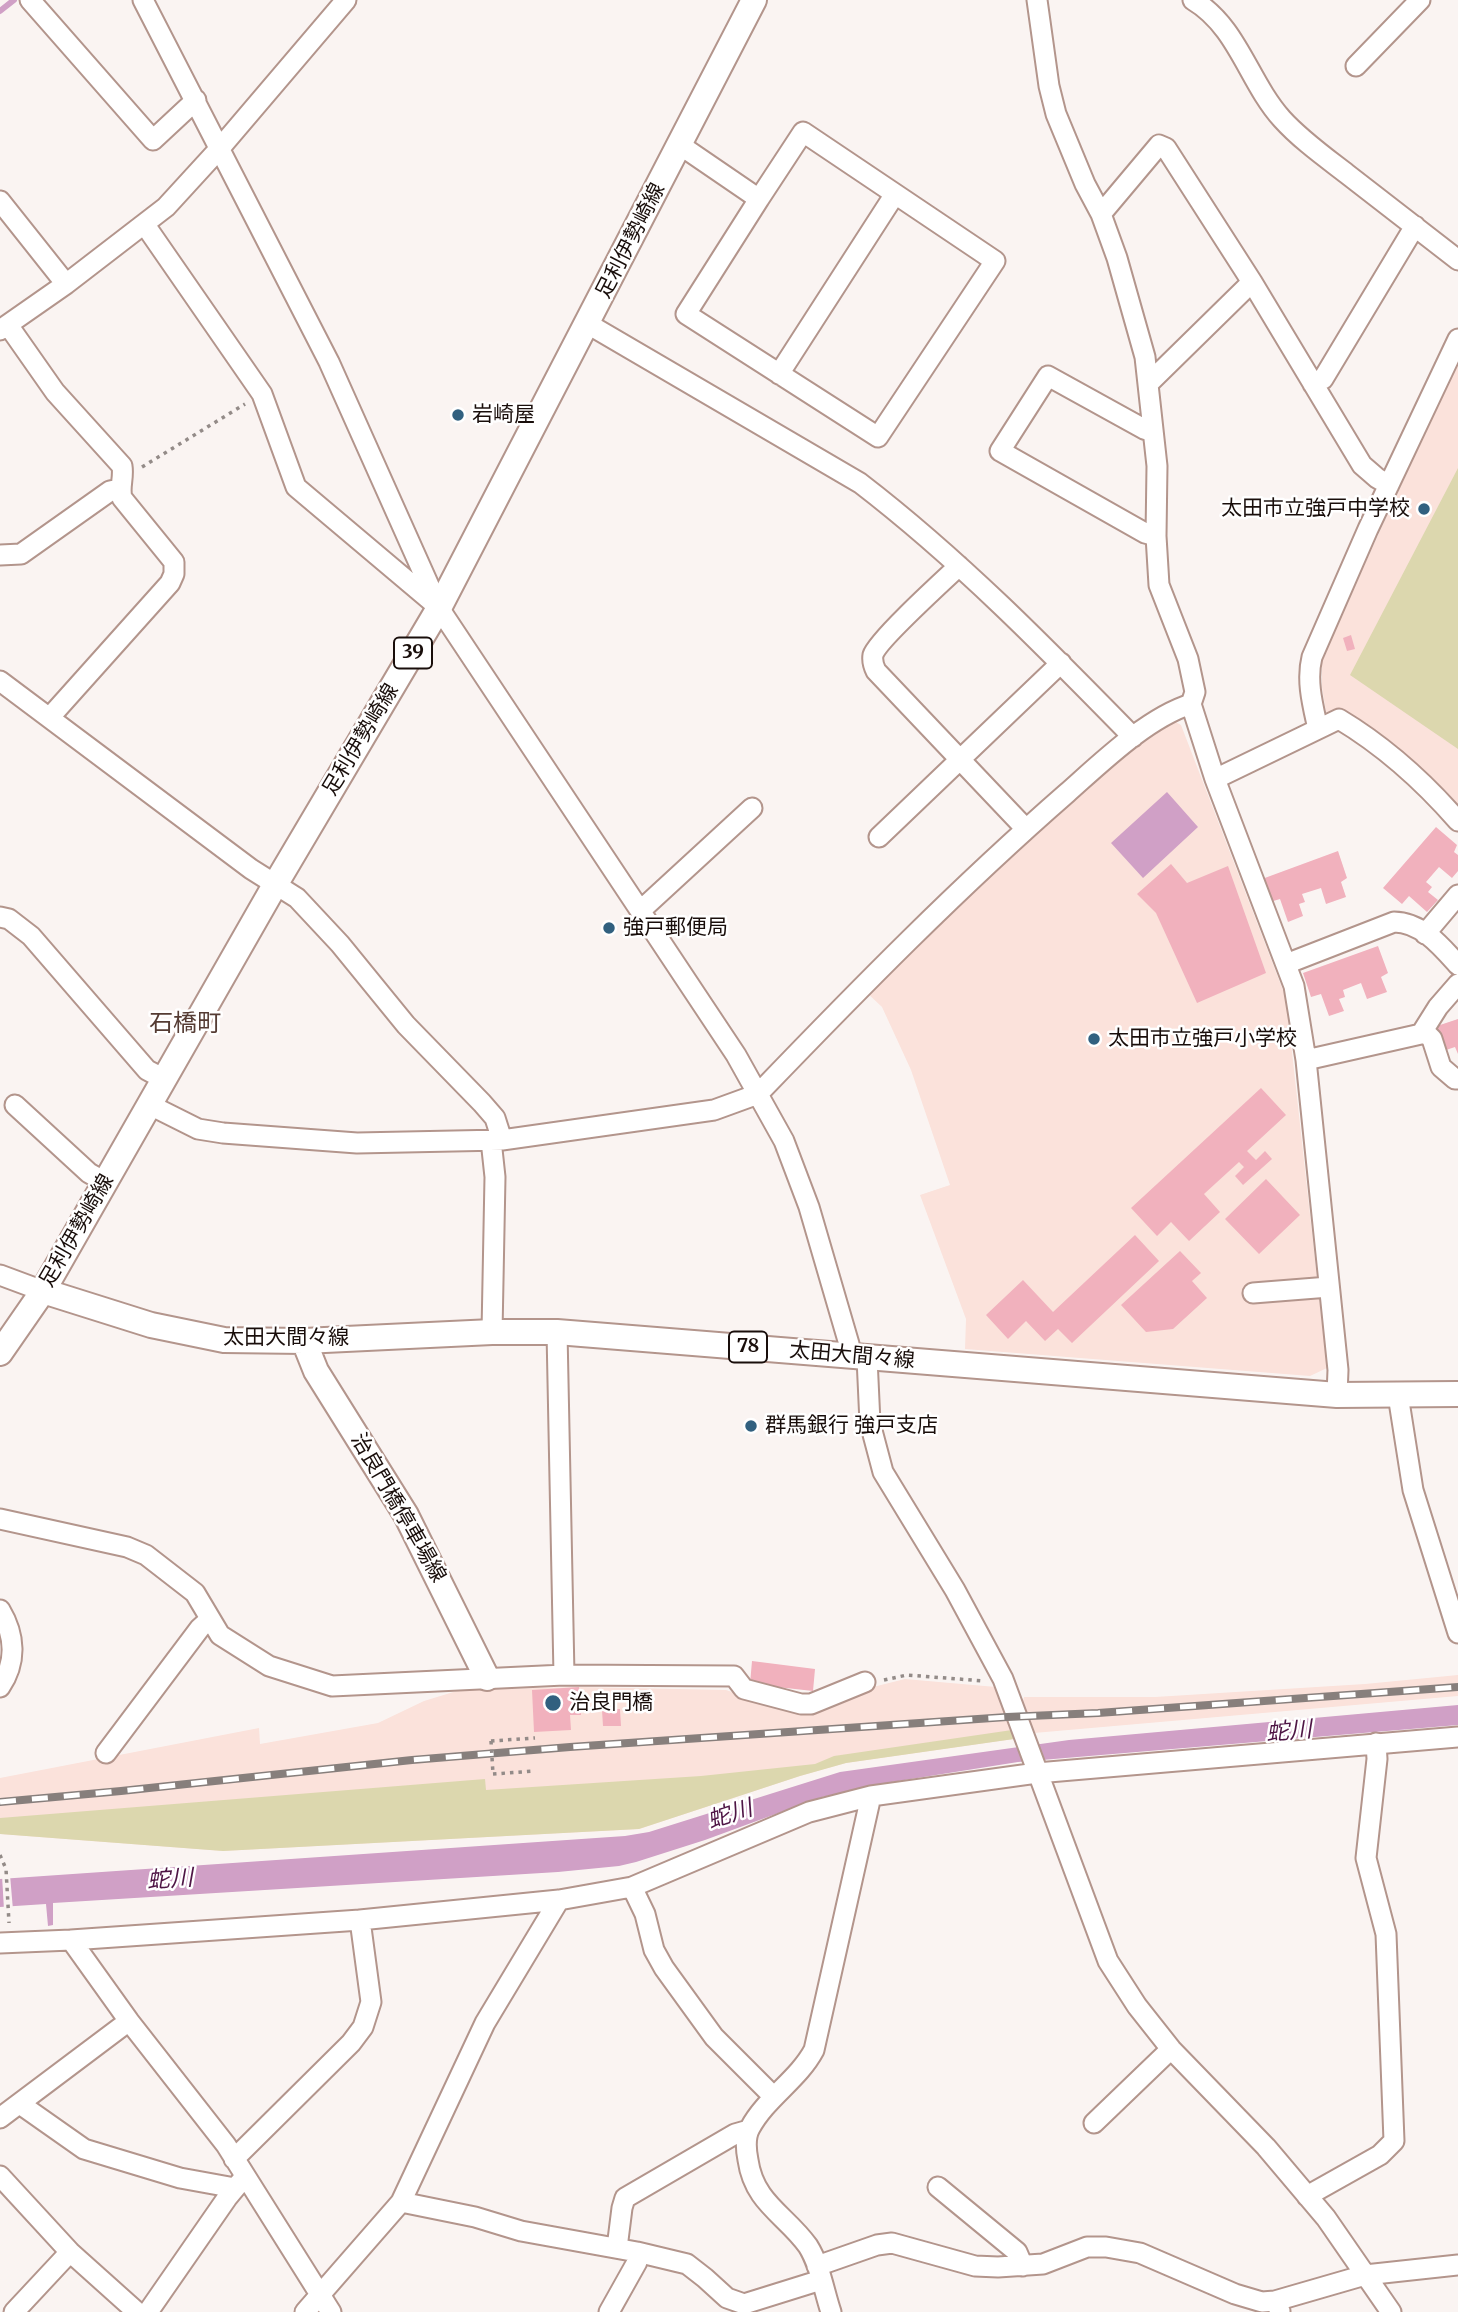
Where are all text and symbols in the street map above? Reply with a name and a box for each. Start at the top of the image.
street label: 足利伊勢崎線 [591,179,671,303]
place label: 岩崎屋 [472,402,535,428]
marker: 岩崎屋 [450,407,466,423]
place label: 太田市立強戸中学校 [1221,496,1410,522]
marker: 太田市立強戸中学校 [1416,501,1432,517]
road number: 39 [394,638,432,668]
street label: 足利伊勢崎線 [318,680,404,800]
place label: 強戸郵便局 [623,915,728,941]
marker: 強戸郵便局 [601,920,617,936]
district label: 石橋町 [149,1010,221,1038]
place label: 太田市立強戸小学校 [1108,1026,1297,1052]
marker: 太田市立強戸小学校 [1086,1031,1102,1047]
street label: 足利伊勢崎線 [35,1170,119,1292]
street label: 太田大間々線 [223,1325,349,1351]
road number: 78 [729,1331,767,1362]
street label: 太田大間々線 [788,1338,916,1374]
place label: 群馬銀行 強戸支店 [765,1413,938,1439]
marker: 群馬銀行 強戸支店 [743,1418,759,1434]
street label: 治良門橋停車場線 [345,1429,451,1587]
place label: 治良門橋 [569,1690,653,1716]
marker: 治良門橋 [543,1693,563,1713]
water label: 蛇川 [1265,1716,1313,1748]
water label: 蛇川 [704,1795,756,1835]
water label: 蛇川 [146,1865,194,1895]

